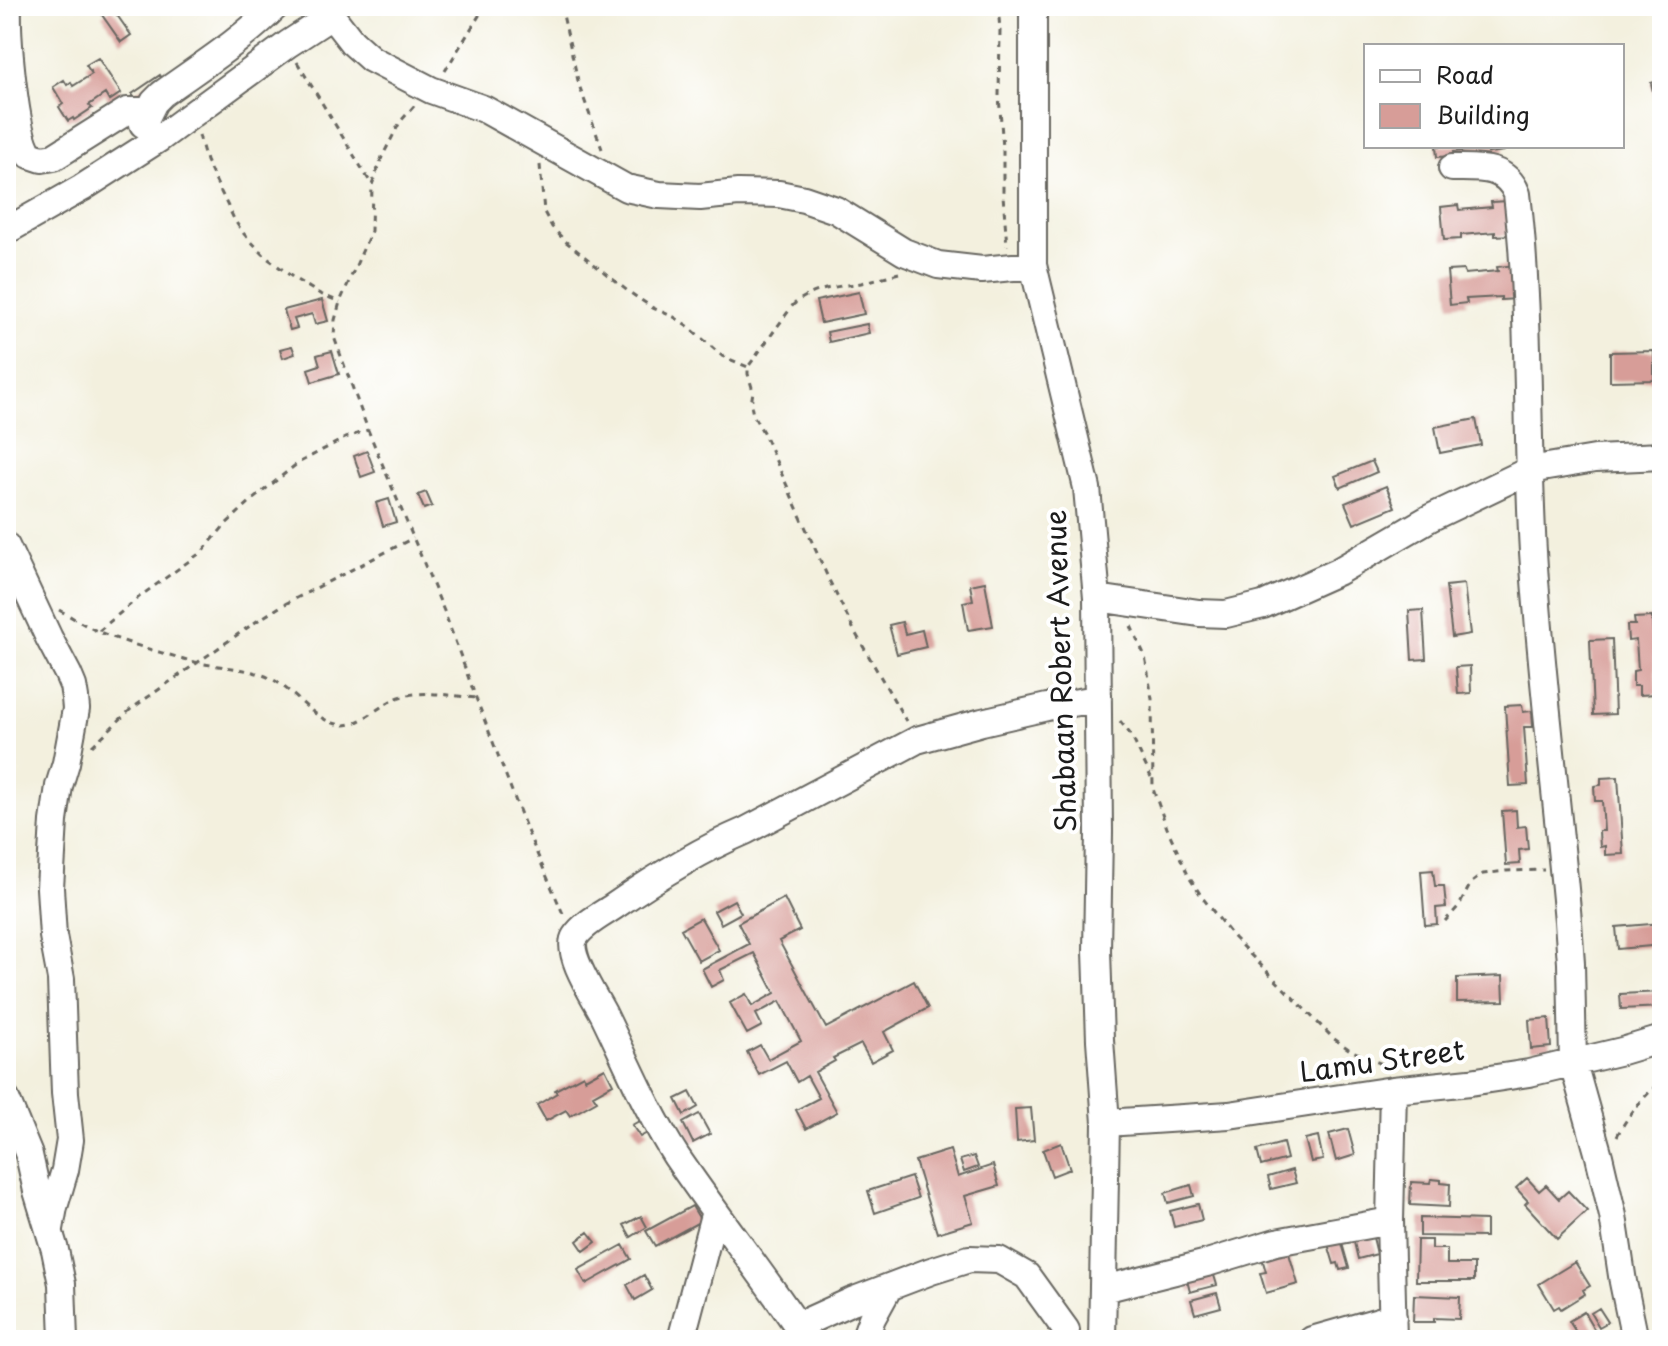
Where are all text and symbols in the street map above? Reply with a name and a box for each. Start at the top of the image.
legend [1364,44,1624,148]
text: Road [1436,56,1494,92]
text: Building [1436,96,1530,132]
street label: Shabaan Robert Avenue [1032,509,1087,833]
street label: Lamu Street [1297,1027,1467,1092]

